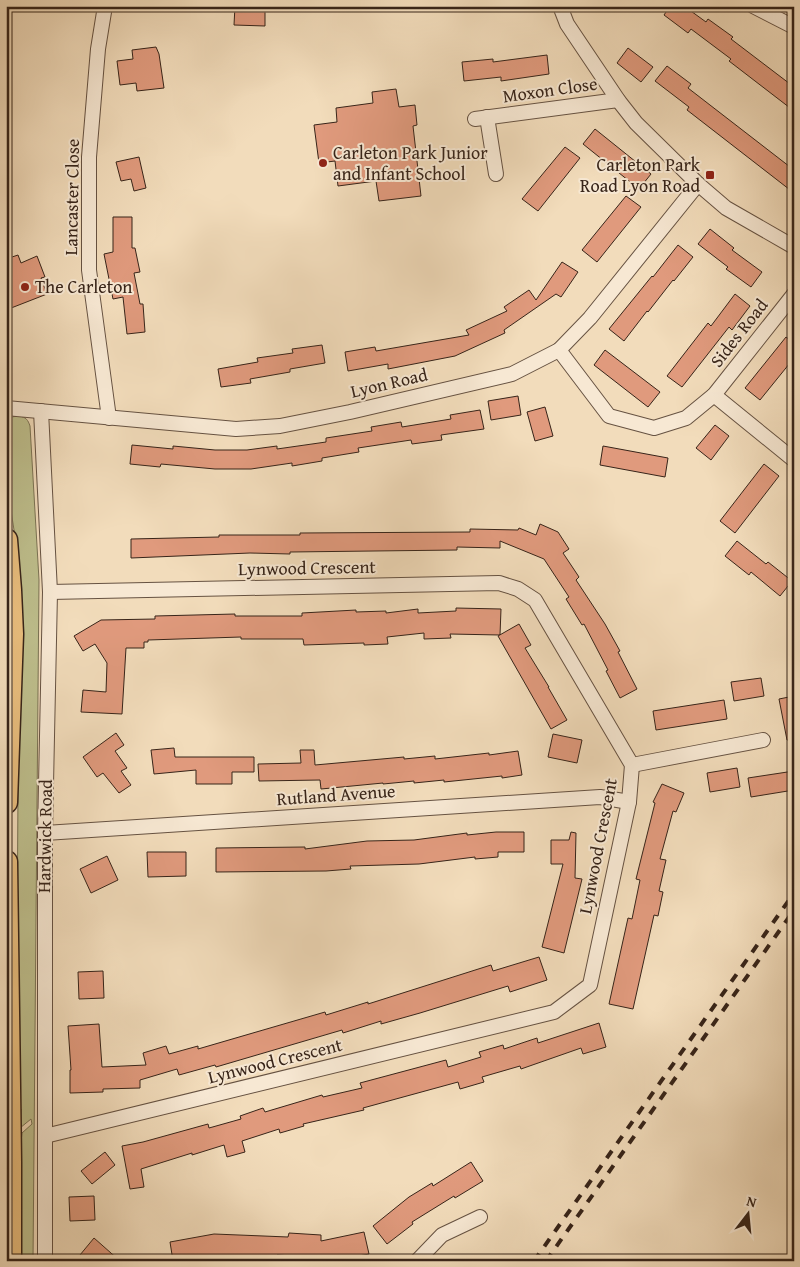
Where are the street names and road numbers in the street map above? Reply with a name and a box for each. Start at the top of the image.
street label: Moxon Close [501,70,599,110]
street label: Lancaster Close [57,138,86,256]
street label: Sides Road [703,292,774,373]
street label: Lyon Road [348,360,430,404]
street label: Lynwood Crescent [238,553,377,582]
street label: Lynwood Crescent [571,775,624,916]
street label: Rutland Avenue [276,777,396,812]
street label: Hardwick Road [30,779,59,893]
street label: Lynwood Crescent [205,1031,346,1090]

